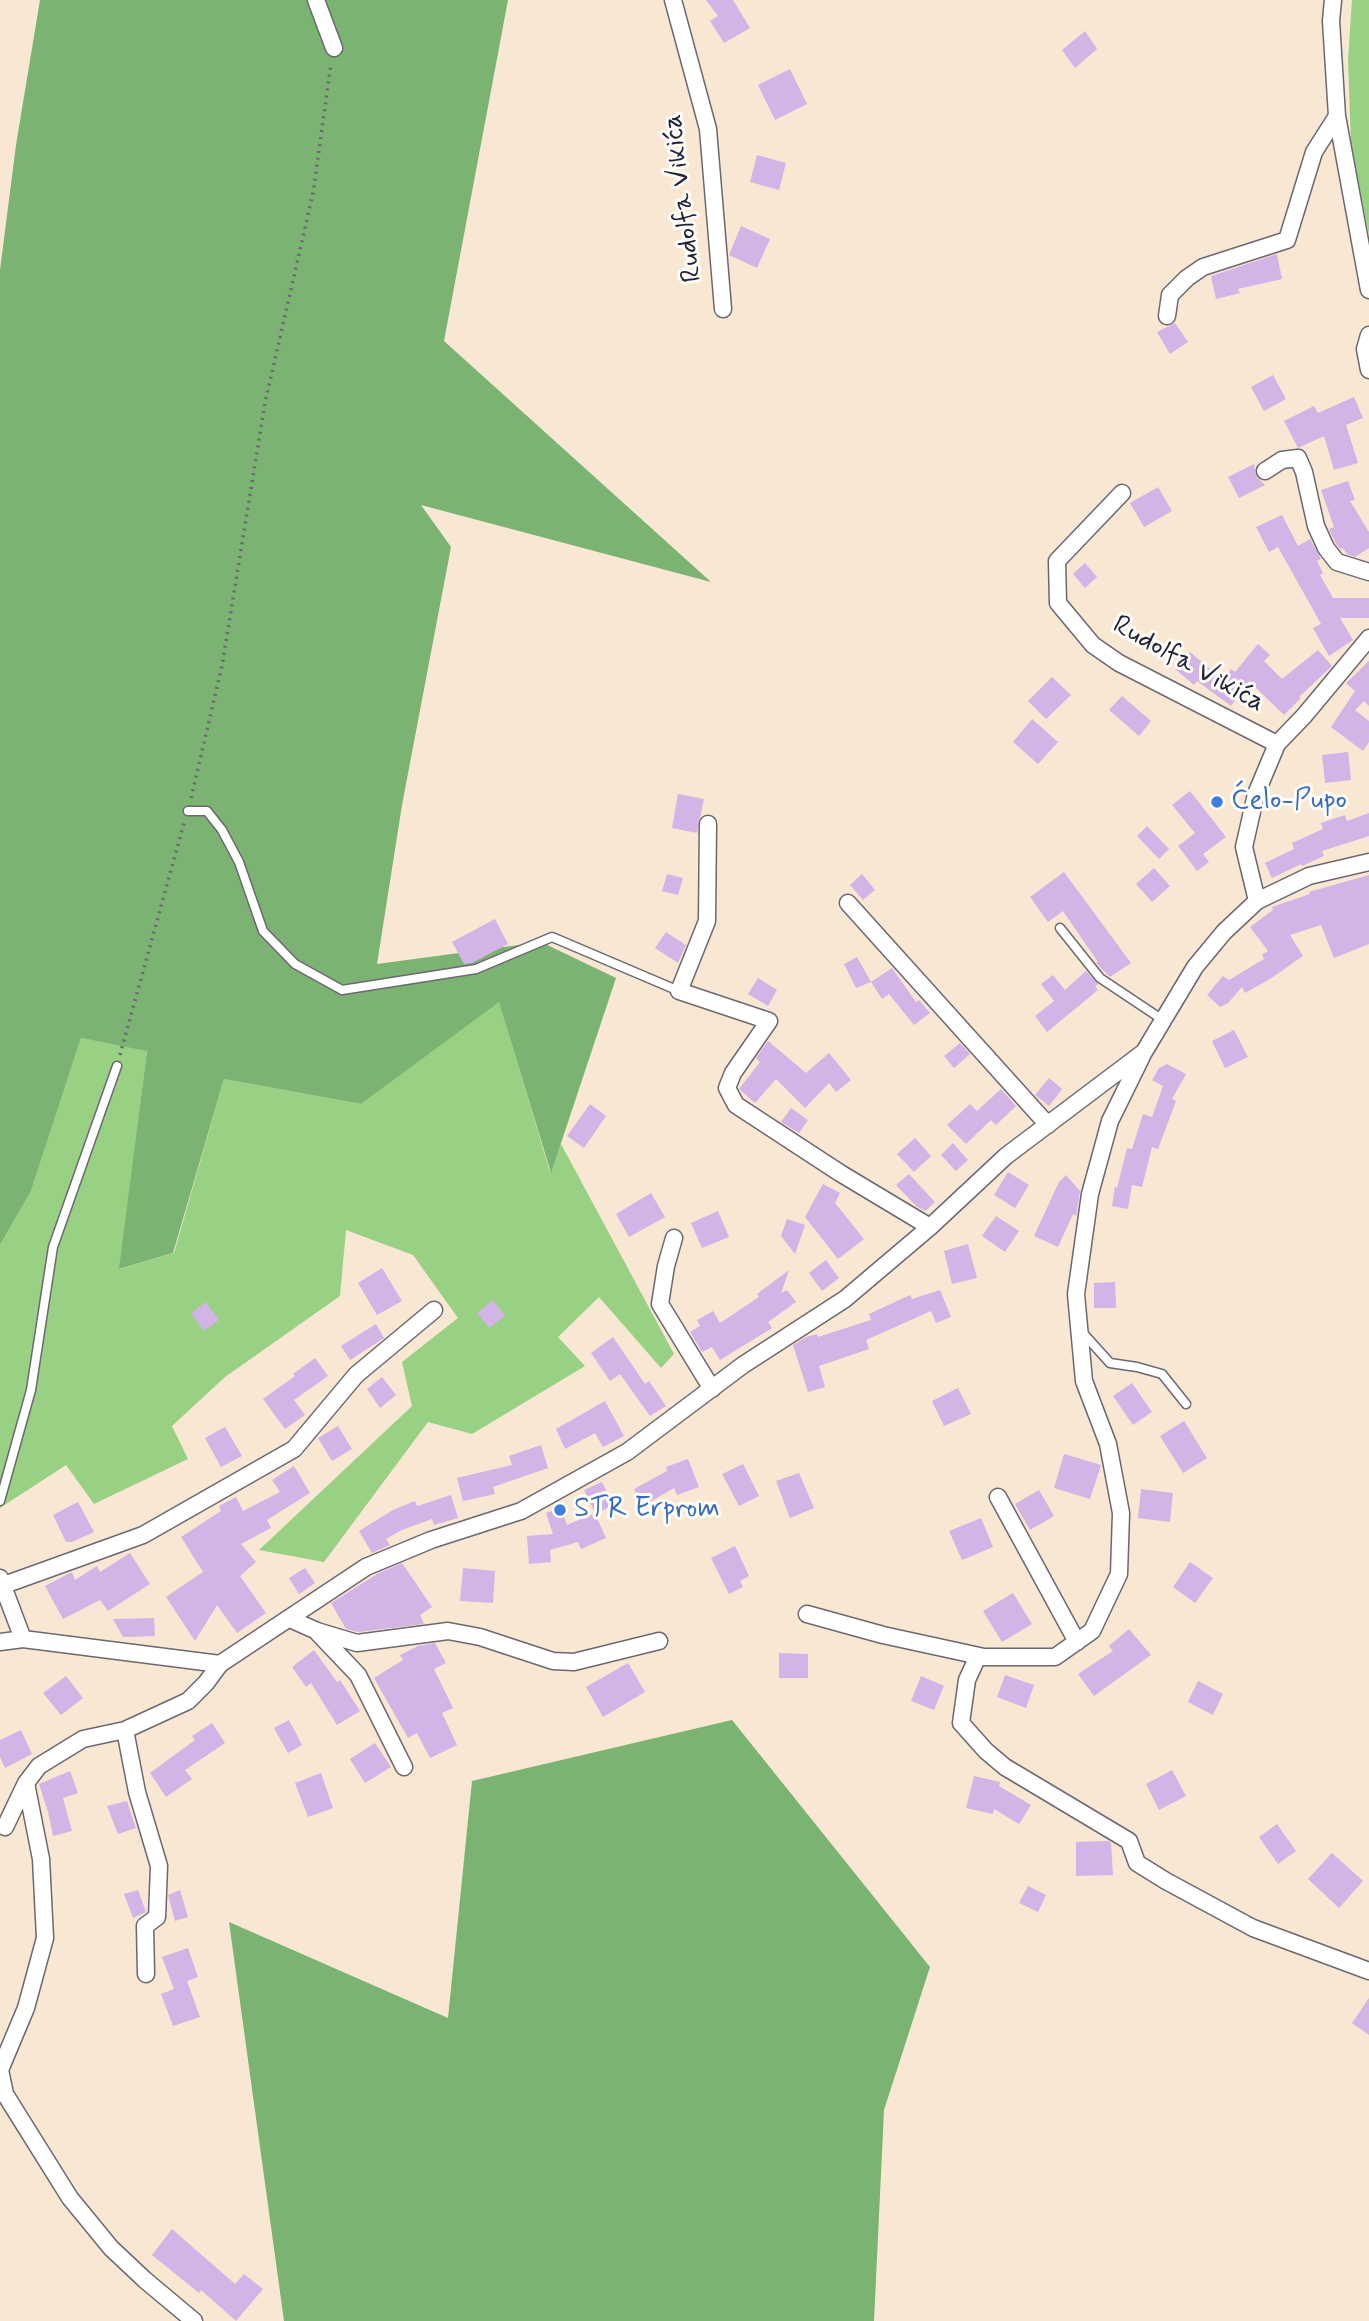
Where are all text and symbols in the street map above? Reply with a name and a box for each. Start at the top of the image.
street label: Rudolfa Vikića [657,112,711,284]
street label: Rudolfa Vikića [1106,609,1270,721]
place label: Ćelo-Pupo [1231,785,1347,819]
marker: Ćelo-Pupo [1209,794,1225,810]
place label: STR Erprom [574,1493,720,1527]
marker: STR Erprom [552,1502,568,1518]

